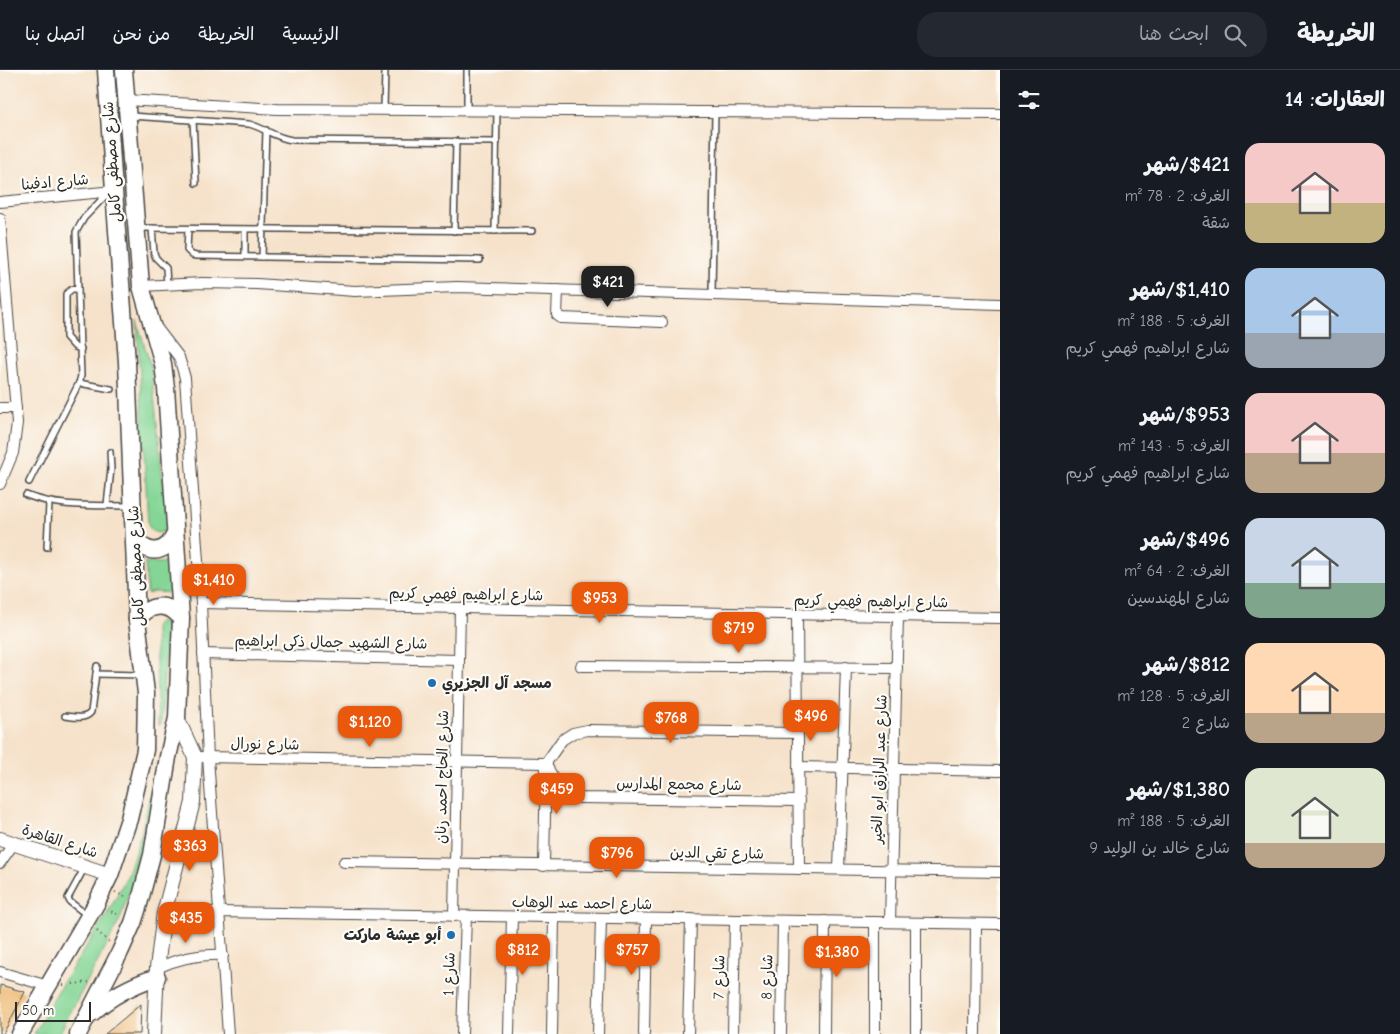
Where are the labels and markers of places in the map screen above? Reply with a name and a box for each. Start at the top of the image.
pin: $421 [578,266,638,308]
pin: $1,410 [173,564,255,606]
pin: $953 [570,582,630,624]
pin: $719 [709,612,769,654]
place label: مسجد آل الجزيري [442,674,552,695]
marker: مسجد آل الجزيري [426,677,438,689]
pin: $496 [781,700,841,742]
pin: $768 [641,702,701,744]
pin: $1,120 [329,706,411,748]
pin: $459 [527,772,587,815]
pin: $363 [160,830,220,872]
pin: $796 [587,836,647,879]
pin: $435 [156,902,216,944]
place label: أبو عيشة ماركت [344,925,442,945]
marker: أبو عيشة ماركت [445,929,457,941]
pin: $812 [493,934,553,976]
pin: $757 [602,934,662,976]
pin: $1,380 [796,936,878,978]

